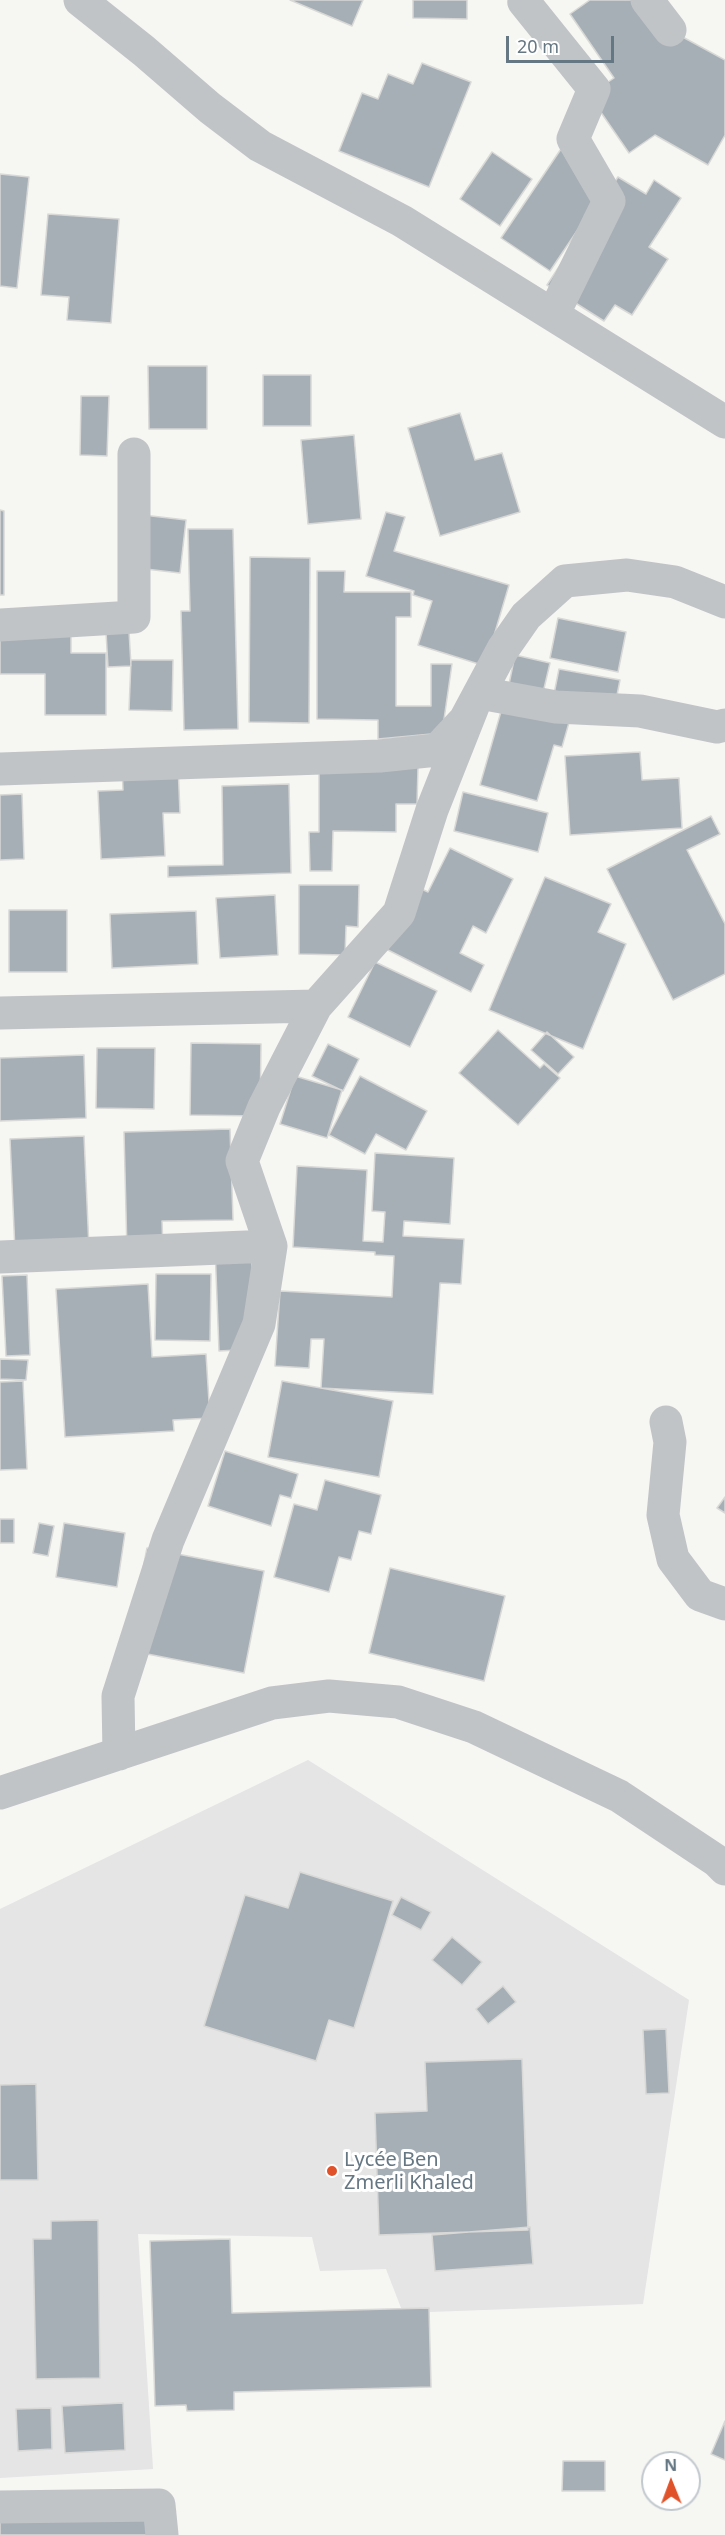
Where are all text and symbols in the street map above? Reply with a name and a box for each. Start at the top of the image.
scale bar [509,24,617,62]
text: 20 m [517,34,559,58]
place label: Lycée Ben Zmerli Khaled [344,2148,474,2195]
marker: Lycée Ben Zmerli Khaled [325,2164,339,2178]
north arrow [641,2451,701,2511]
text: N [664,2454,677,2476]

